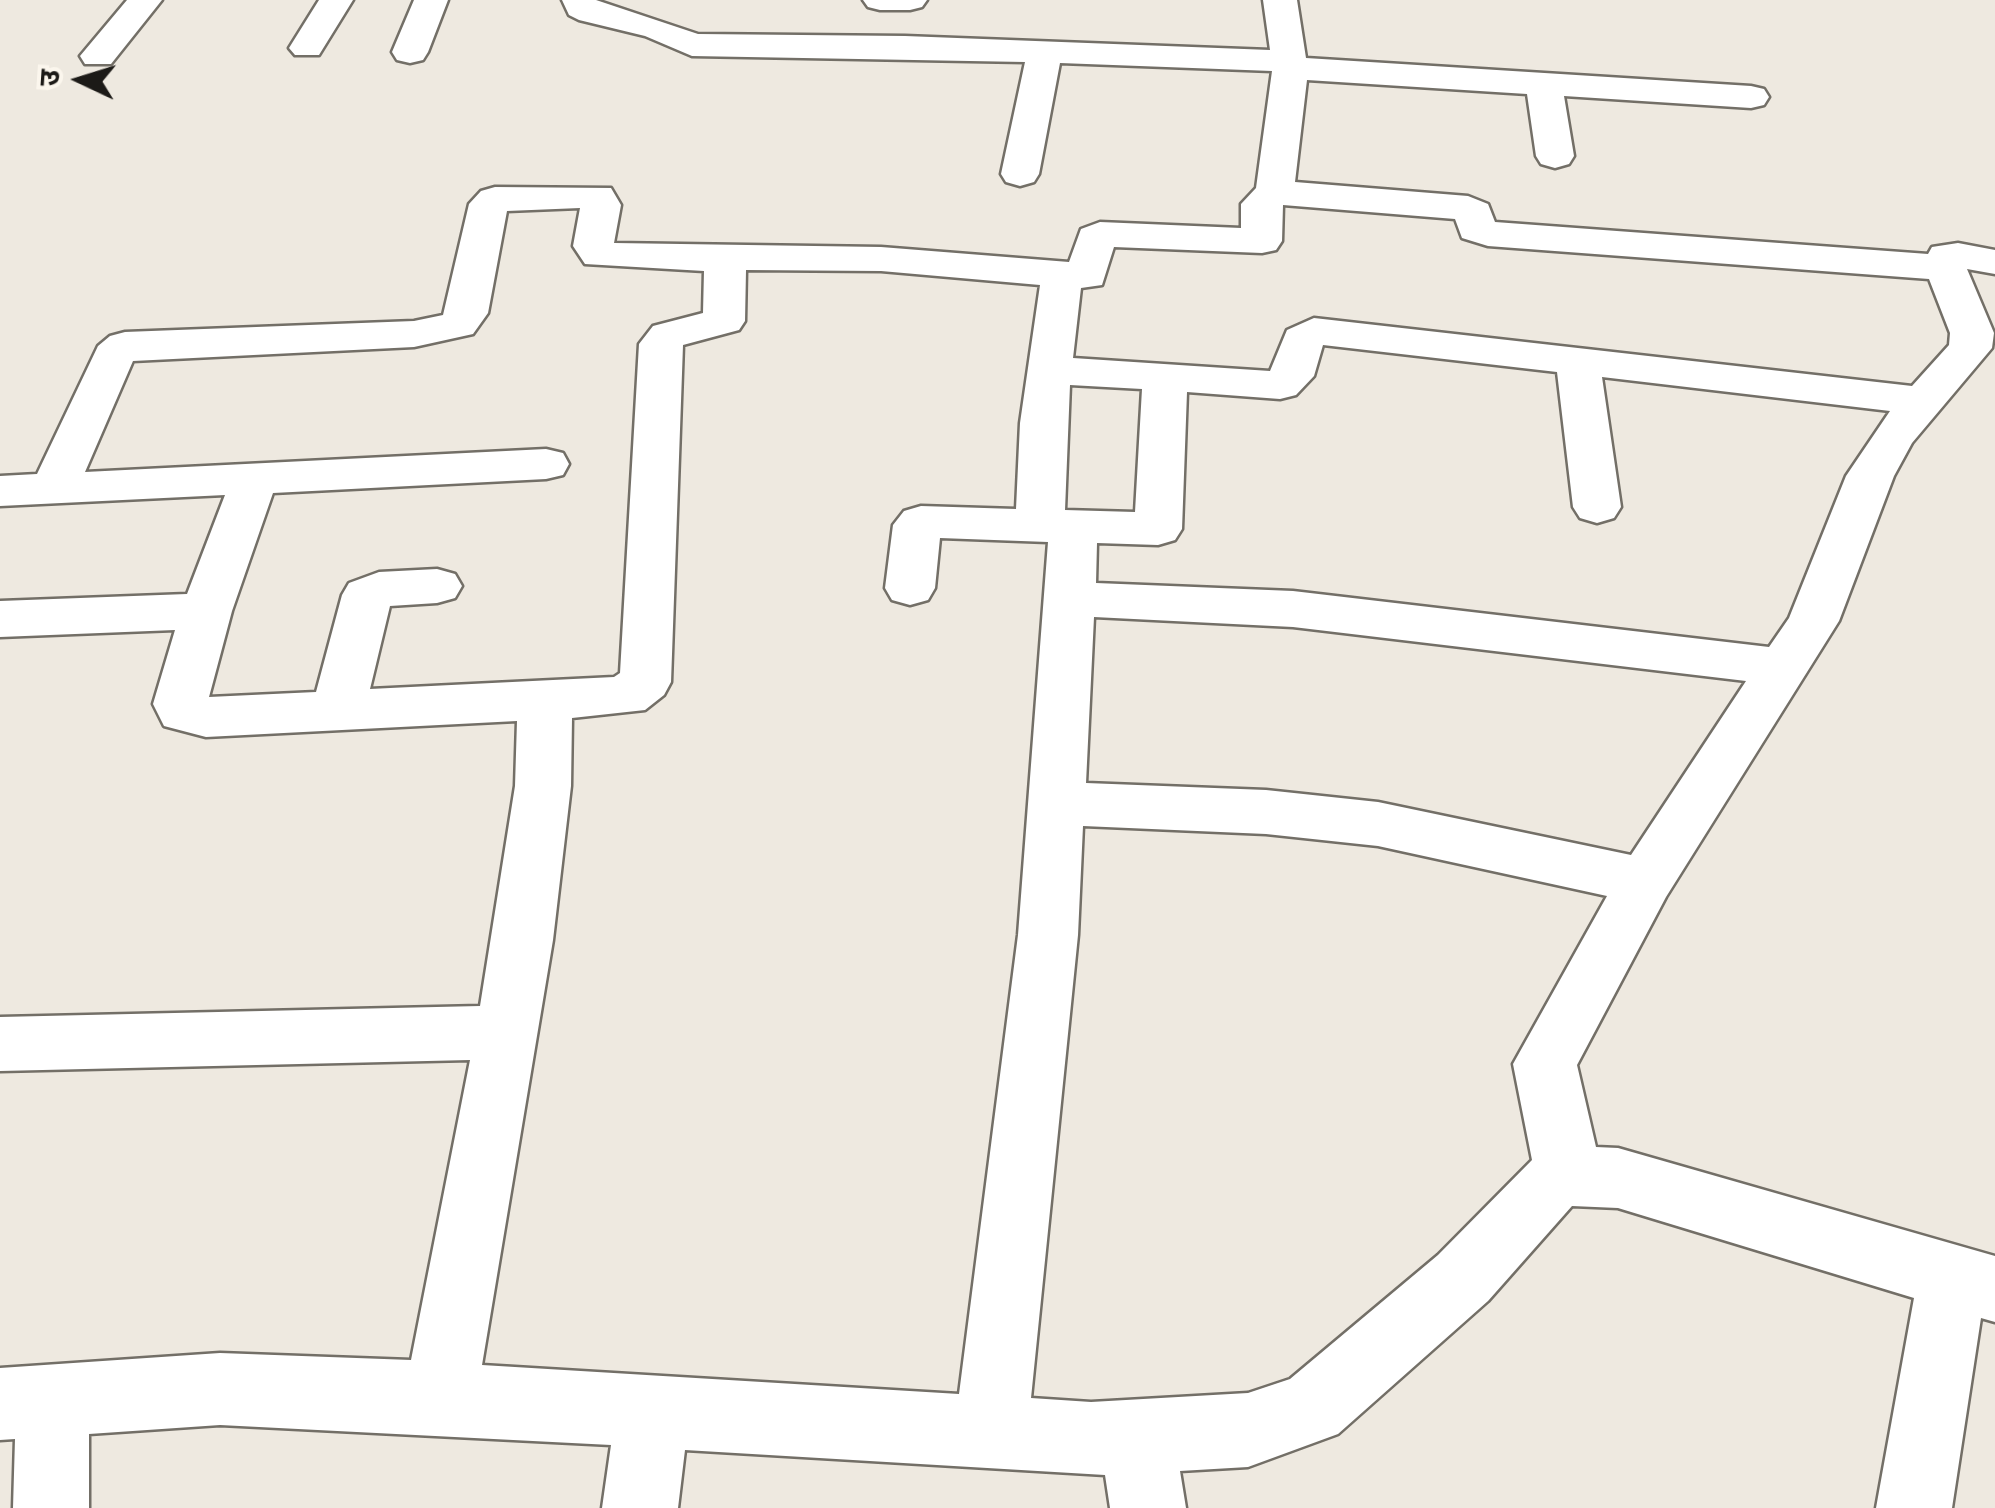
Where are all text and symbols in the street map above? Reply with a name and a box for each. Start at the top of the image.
north arrow [30,30,130,130]
text: उ [31,68,70,87]

